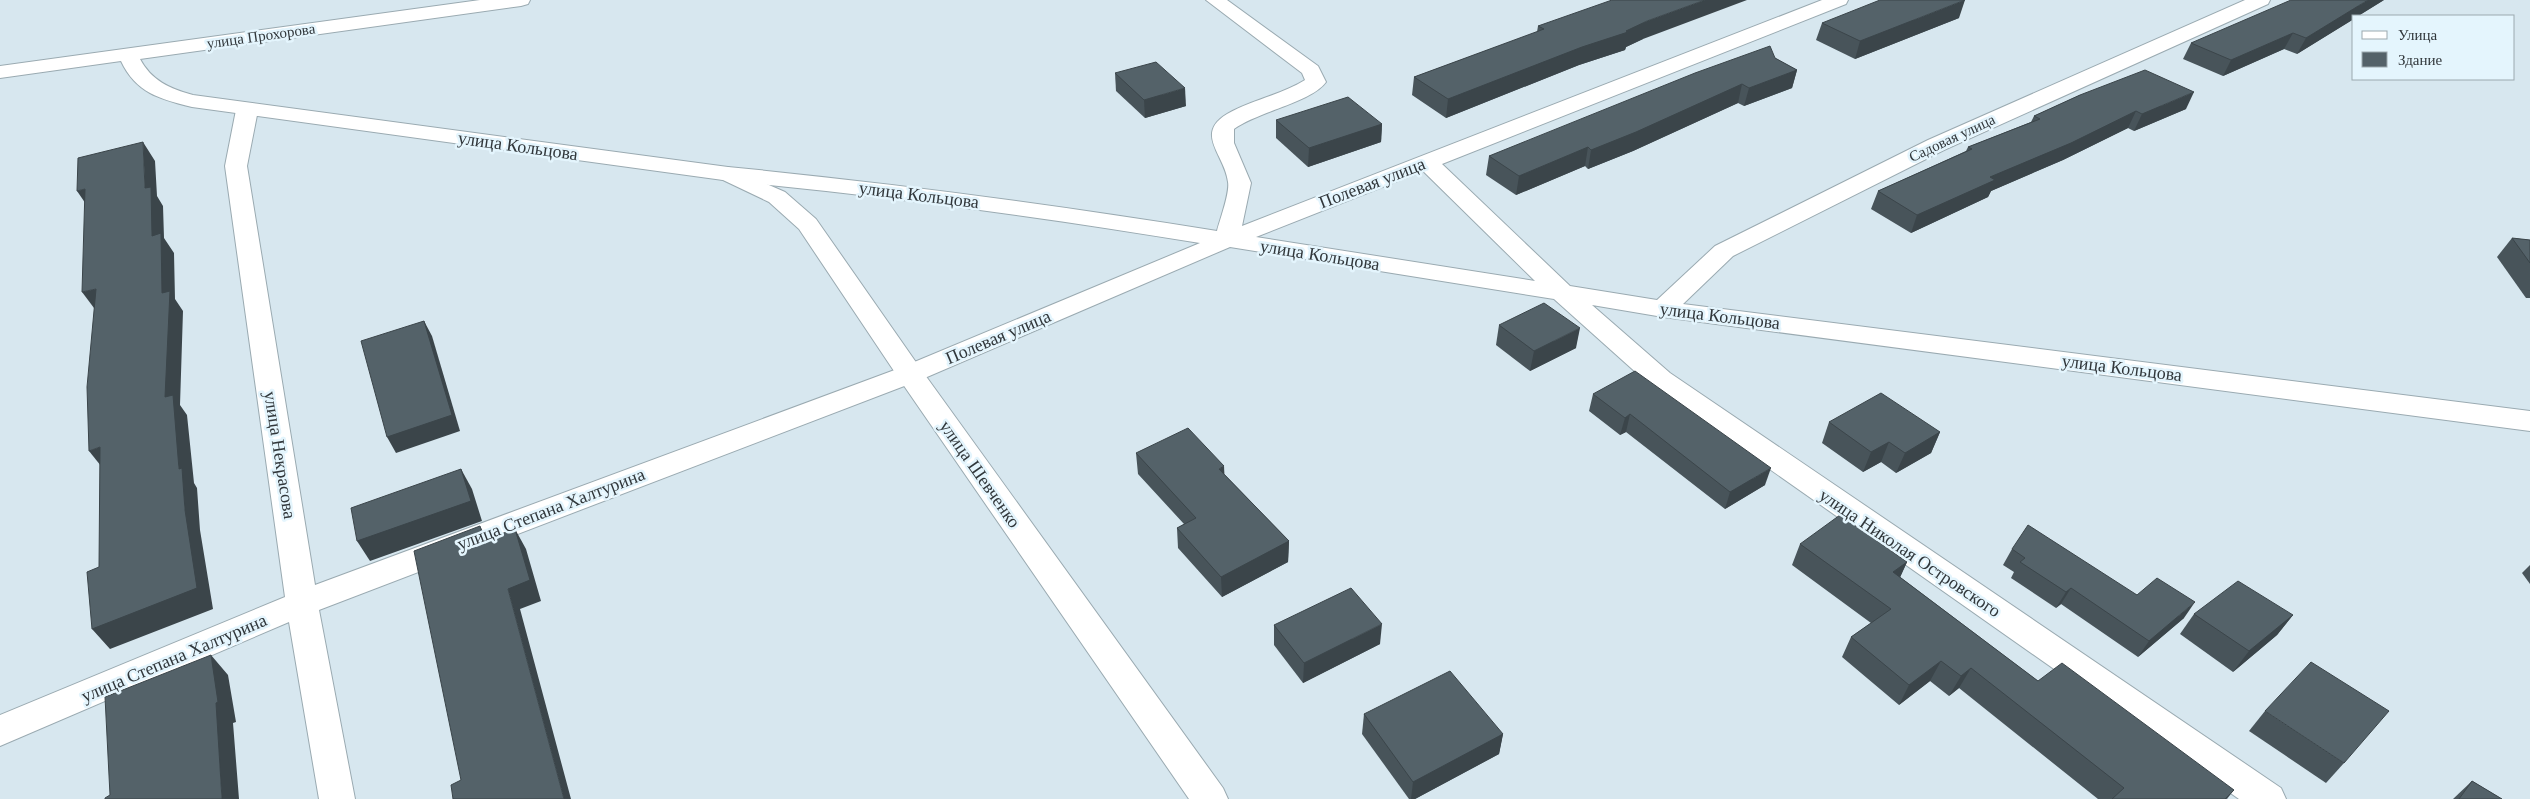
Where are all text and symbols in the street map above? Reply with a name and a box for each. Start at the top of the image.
legend [2352,15,2515,80]
street label: улица Прохорова [206,20,317,52]
text: Улица [2398,27,2437,43]
text: Здание [2398,52,2442,68]
street label: Садовая улица [1906,111,1998,165]
street label: улица Кольцова [457,128,579,164]
street label: Полевая улица [1316,154,1428,212]
street label: улица Кольцова [858,178,980,212]
street label: улица Кольцова [1259,236,1381,274]
street label: улица Кольцова [1659,299,1781,333]
street label: Полевая улица [942,306,1054,368]
street label: улица Кольцова [2061,351,2183,385]
street label: улица Некрасова [260,390,300,520]
street label: улица Шевченко [936,416,1024,532]
street label: улица Степана Халтурина [454,464,648,554]
street label: улица Николая Островского [1816,485,2004,621]
street label: улица Степана Халтурина [78,610,270,706]

